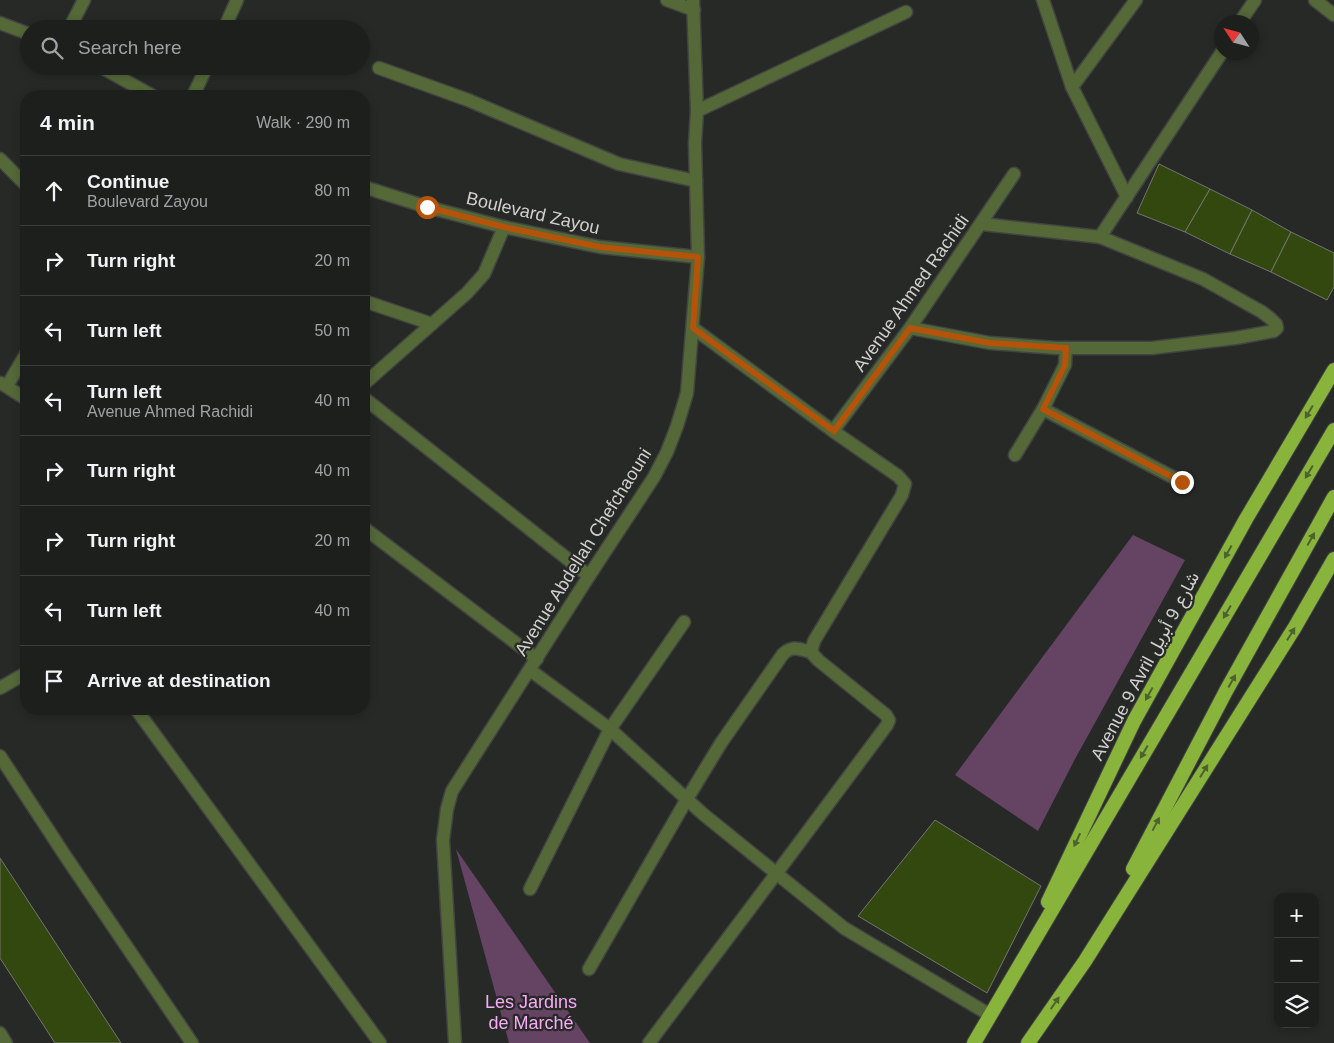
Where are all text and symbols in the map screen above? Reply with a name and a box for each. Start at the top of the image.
north arrow [1214,15,1259,60]
search box [20,20,370,75]
icon: search [38,34,66,62]
text: Search here [78,37,182,58]
text: 4 min [40,111,95,134]
text: Walk · 290 m [256,114,350,131]
text: Continue [87,171,169,192]
icon: ahead [40,177,68,205]
text: 80 m [314,182,350,199]
street label: Boulevard Zayou [464,188,602,238]
text: Boulevard Zayou [87,193,208,210]
route start [416,196,439,219]
street label: Avenue Ahmed Rachidi [849,211,973,375]
icon: right [40,247,68,275]
text: Turn right [87,250,175,271]
text: 20 m [314,252,350,269]
icon: left [40,317,68,345]
text: Turn left [87,320,162,341]
text: 50 m [314,322,350,339]
text: Turn left [87,381,162,402]
icon: left [40,387,68,415]
text: 40 m [314,392,350,409]
text: Avenue Ahmed Rachidi [87,403,253,420]
one-way arrow [1305,405,1314,418]
street label: Avenue Abdellah Chefchaouni [511,445,655,659]
icon: right [40,457,68,485]
text: Turn right [87,460,175,481]
text: 40 m [314,462,350,479]
one-way arrow [1305,466,1314,479]
route end [1171,471,1194,494]
icon: right [40,527,68,555]
text: Turn right [87,530,175,551]
one-way arrow [1307,531,1315,546]
text: 20 m [314,532,350,549]
one-way arrow [1223,546,1232,559]
street label: Avenue 9 Avril شارع 9 أبريل [1087,568,1205,765]
icon: left [40,597,68,625]
text: Turn left [87,600,162,621]
text: 40 m [314,602,350,619]
one-way arrow [1222,606,1231,619]
one-way arrow [1286,627,1295,640]
icon: arrive [40,667,68,695]
text: Arrive at destination [87,670,271,691]
one-way arrow [1227,674,1236,687]
one-way arrow [1144,688,1153,701]
one-way arrow [1140,746,1149,759]
one-way arrow [1199,765,1209,778]
one-way arrow [1152,817,1160,832]
one-way arrow [1073,833,1081,847]
map controls [1274,893,1319,1028]
button: + [1274,893,1319,938]
button: − [1274,938,1319,983]
button: layers [1274,983,1319,1028]
park label: Les Jardins de Marché [485,992,577,1033]
one-way arrow [1050,996,1060,1009]

